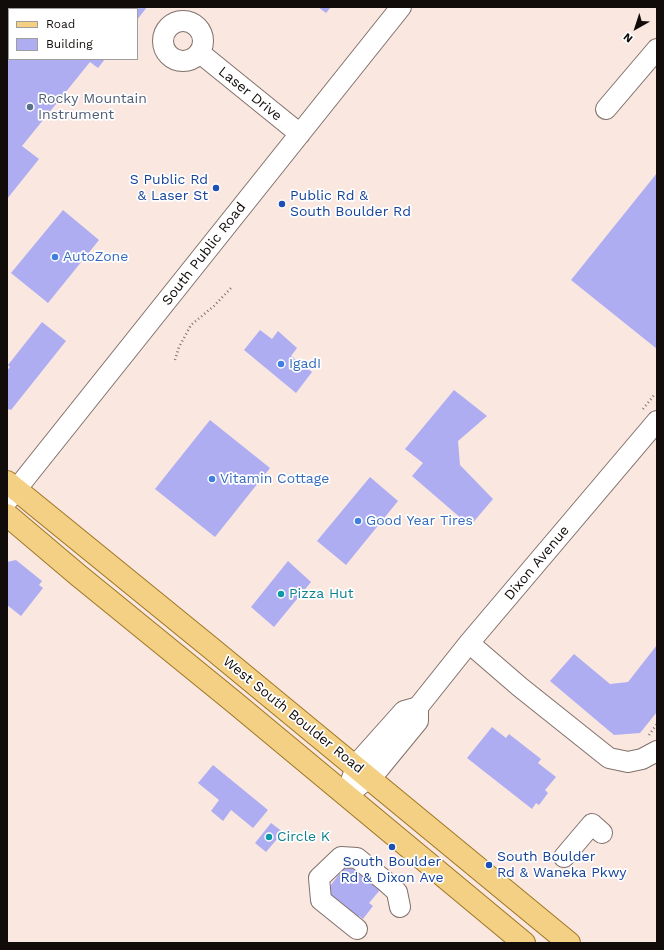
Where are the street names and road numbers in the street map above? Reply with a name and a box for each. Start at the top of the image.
street label: Laser Drive [215,63,285,125]
street label: South Public Road [159,199,249,309]
street label: Dixon Avenue [501,522,573,604]
street label: West South Boulder Road [219,653,367,777]

